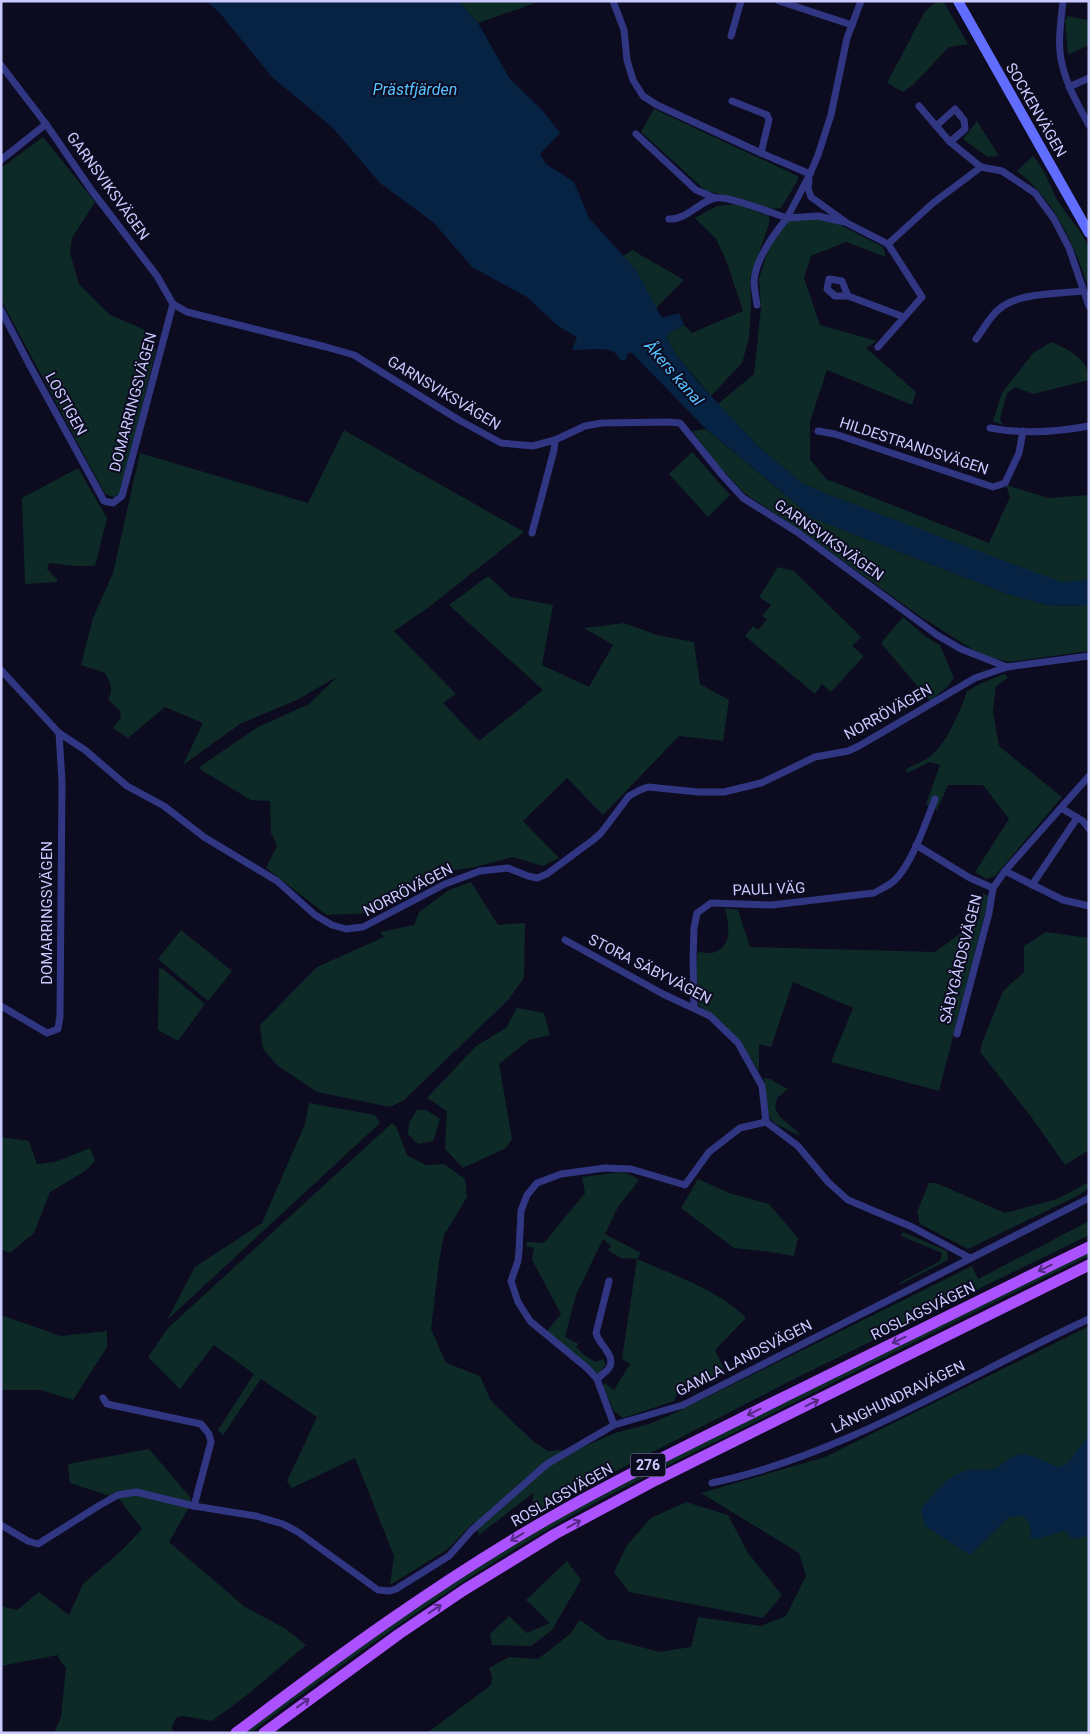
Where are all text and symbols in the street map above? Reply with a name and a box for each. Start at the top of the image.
street label: SOCKENVÄGEN [1002,60,1070,160]
water label: Prästfjärden [373,80,457,99]
street label: GARNSVIKSVÄGEN [63,129,153,243]
street label: DOMARRINGSVÄGEN [106,330,160,474]
water label: Åkers kanal [640,335,708,410]
street label: GARNSVIKSVÄGEN [384,352,504,434]
street label: LOSTIGEN [41,369,91,439]
street label: HILDESTRANDSVÄGEN [837,413,991,479]
street label: GARNSVIKSVÄGEN [771,496,887,584]
street label: NORRÖVÄGEN [841,680,935,744]
street label: DOMARRINGSVÄGEN [38,841,56,985]
street label: NORRÖVÄGEN [360,860,456,920]
street label: PAULI VÄG [732,879,806,899]
street label: SÄBYGÅRDSVÄGEN [936,893,986,1025]
street label: STORA SÄBYVÄGEN [585,930,715,1008]
one-way arrow [1038,1264,1053,1273]
street label: ROSLAGSVÄGEN [868,1278,978,1344]
street label: GAMLA LANDSVÄGEN [673,1316,815,1400]
one-way arrow [892,1336,907,1345]
street label: LÅNGHUNDRAVÄGEN [828,1357,968,1437]
one-way arrow [804,1397,819,1407]
one-way arrow [747,1408,762,1417]
road number: 276 [630,1454,666,1476]
street label: ROSLAGSVÄGEN [508,1460,616,1530]
one-way arrow [566,1519,580,1529]
one-way arrow [511,1533,525,1543]
one-way arrow [428,1604,442,1614]
one-way arrow [296,1698,309,1709]

